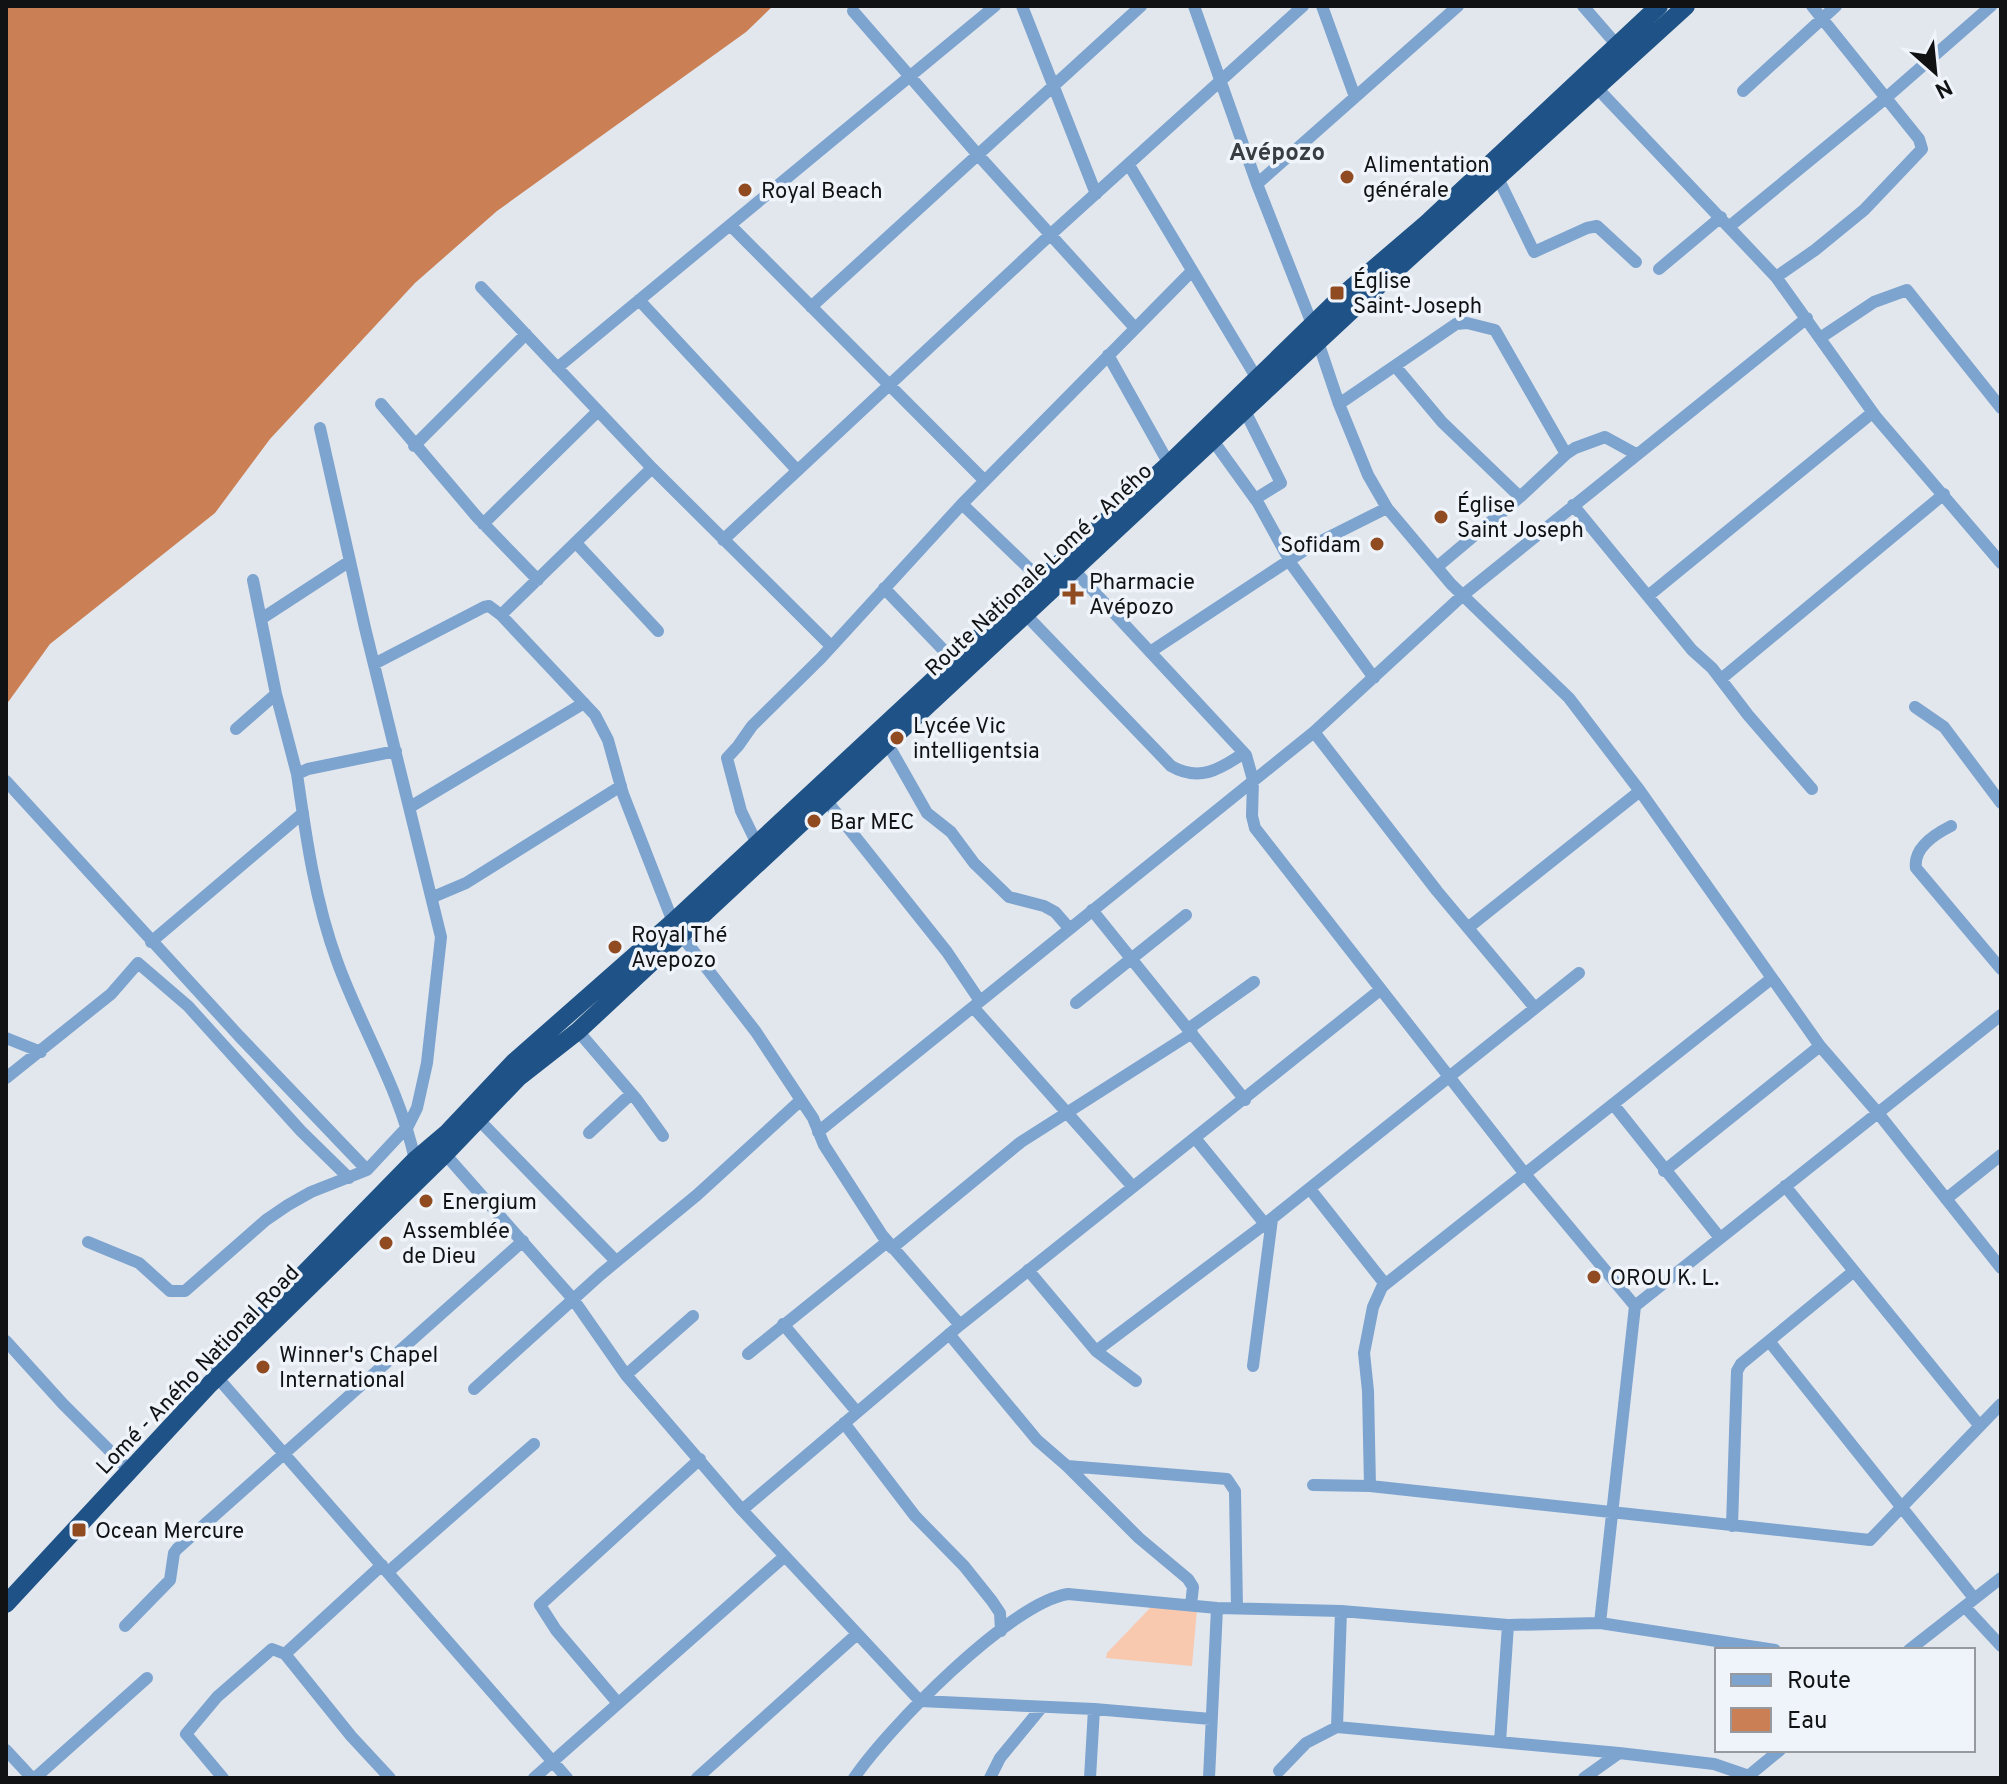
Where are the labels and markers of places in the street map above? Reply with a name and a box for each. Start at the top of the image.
place label: Alimentation générale [1363,153,1490,205]
marker: Alimentation générale [1338,168,1356,186]
place label: Royal Beach [761,179,883,206]
marker: Royal Beach [736,181,754,199]
place label: Église Saint-Joseph [1353,267,1482,321]
marker: Église Saint-Joseph [1328,284,1346,302]
place label: Église Saint Joseph [1457,491,1584,545]
marker: Église Saint Joseph [1432,508,1450,526]
place label: Sofidam [1280,533,1361,560]
marker: Sofidam [1368,535,1386,553]
place label: Pharmacie Avépozo [1089,570,1195,622]
marker: Pharmacie Avépozo [1064,585,1082,603]
place label: Lycée Vic intelligentsia [913,714,1040,766]
marker: Lycée Vic intelligentsia [888,729,906,747]
place label: Bar MEC [830,810,915,837]
marker: Bar MEC [805,812,823,830]
place label: Royal Thé Avepozo [631,923,727,975]
marker: Royal Thé Avepozo [606,938,624,956]
place label: Energium [442,1190,537,1217]
marker: Energium [417,1192,435,1210]
place label: Assemblée de Dieu [402,1219,510,1271]
marker: Assemblée de Dieu [377,1234,395,1252]
place label: OROU K. L. [1610,1266,1719,1293]
marker: OROU K. L. [1585,1268,1603,1286]
place label: Winner's Chapel International [279,1343,438,1395]
marker: Winner's Chapel International [254,1358,272,1376]
place label: Ocean Mercure [95,1519,244,1546]
marker: Ocean Mercure [70,1521,88,1539]

